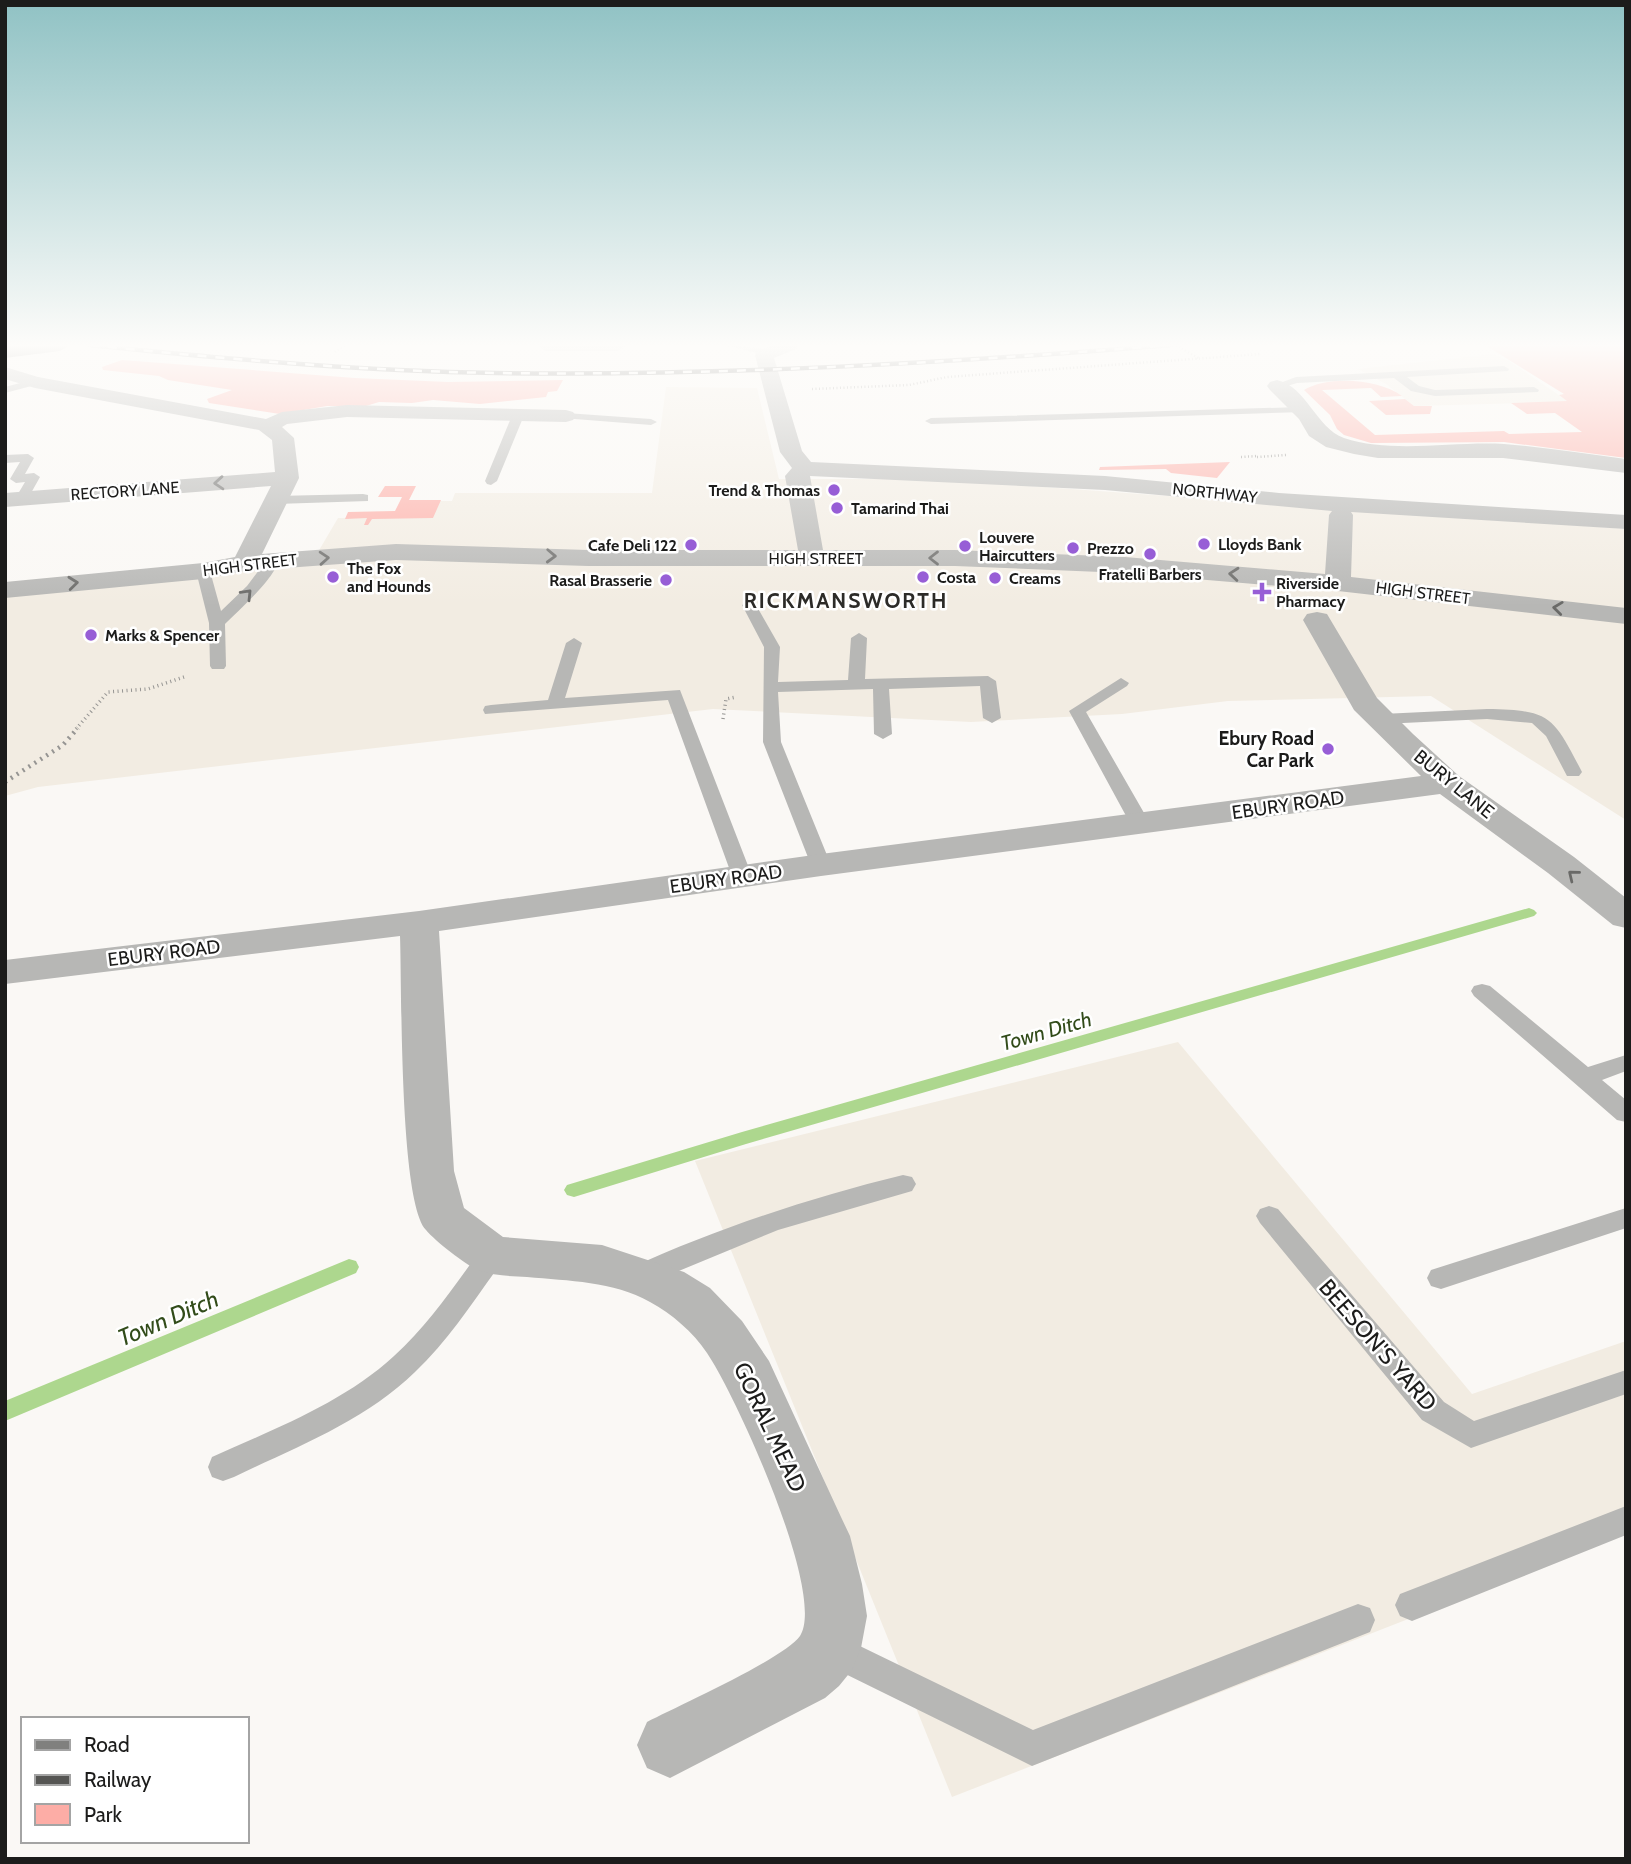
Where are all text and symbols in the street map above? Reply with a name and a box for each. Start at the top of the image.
one-way arrow [213,475,224,490]
street label: RECTORY LANE [70,478,180,504]
street label: NORTHWAY [1172,479,1259,507]
place label: Trend & Thomas [709,481,820,500]
marker: Trend & Thomas [826,482,842,498]
place label: Tamarind Thai [851,499,949,518]
marker: Tamarind Thai [829,500,845,516]
place label: Louvere Haircutters [979,528,1055,565]
place label: Lloyds Bank [1218,535,1302,554]
place label: Cafe Deli 122 [588,536,677,555]
marker: Lloyds Bank [1196,536,1212,552]
marker: Cafe Deli 122 [683,537,699,553]
marker: Louvere Haircutters [957,538,973,554]
place label: Prezzo [1087,539,1134,558]
marker: Prezzo [1065,540,1081,556]
marker: Fratelli Barbers [1142,546,1158,562]
one-way arrow [546,549,557,564]
street label: HIGH STREET [769,549,864,568]
street label: HIGH STREET [202,550,299,580]
one-way arrow [928,550,939,566]
one-way arrow [318,551,329,566]
place label: The Fox and Hounds [347,559,431,596]
place label: Fratelli Barbers [1098,565,1202,584]
one-way arrow [1228,567,1239,582]
place label: Costa [937,568,976,587]
marker: The Fox and Hounds [325,569,341,585]
marker: Costa [915,569,931,585]
place label: Creams [1009,569,1061,588]
marker: Creams [987,570,1003,586]
place label: Rasal Brasserie [549,571,652,590]
marker: Rasal Brasserie [658,572,674,588]
place label: Riverside Pharmacy [1276,574,1346,611]
one-way arrow [67,576,79,591]
street label: HIGH STREET [1375,578,1472,608]
marker: Riverside Pharmacy [1254,584,1270,600]
district label: RICKMANSWORTH [744,588,948,613]
one-way arrow [238,589,251,602]
one-way arrow [1552,601,1564,616]
place label: Marks & Spencer [105,626,220,645]
marker: Marks & Spencer [83,627,99,643]
place label: Ebury Road Car Park [1218,727,1315,772]
marker: Ebury Road Car Park [1320,741,1336,757]
street label: BURY LANE [1409,745,1499,823]
street label: EBURY ROAD [1230,786,1346,824]
street label: EBURY ROAD [668,860,784,898]
one-way arrow [1568,870,1580,883]
street label: EBURY ROAD [106,935,222,971]
water label: Town Ditch [998,1006,1094,1056]
street label: BEESON'S YARD [1313,1273,1443,1417]
water label: Town Ditch [113,1284,223,1352]
street label: GORAL MEAD [728,1358,812,1496]
legend [21,1717,248,1843]
text: Road [84,1732,130,1757]
text: Railway [84,1767,152,1792]
text: Park [84,1802,122,1827]

